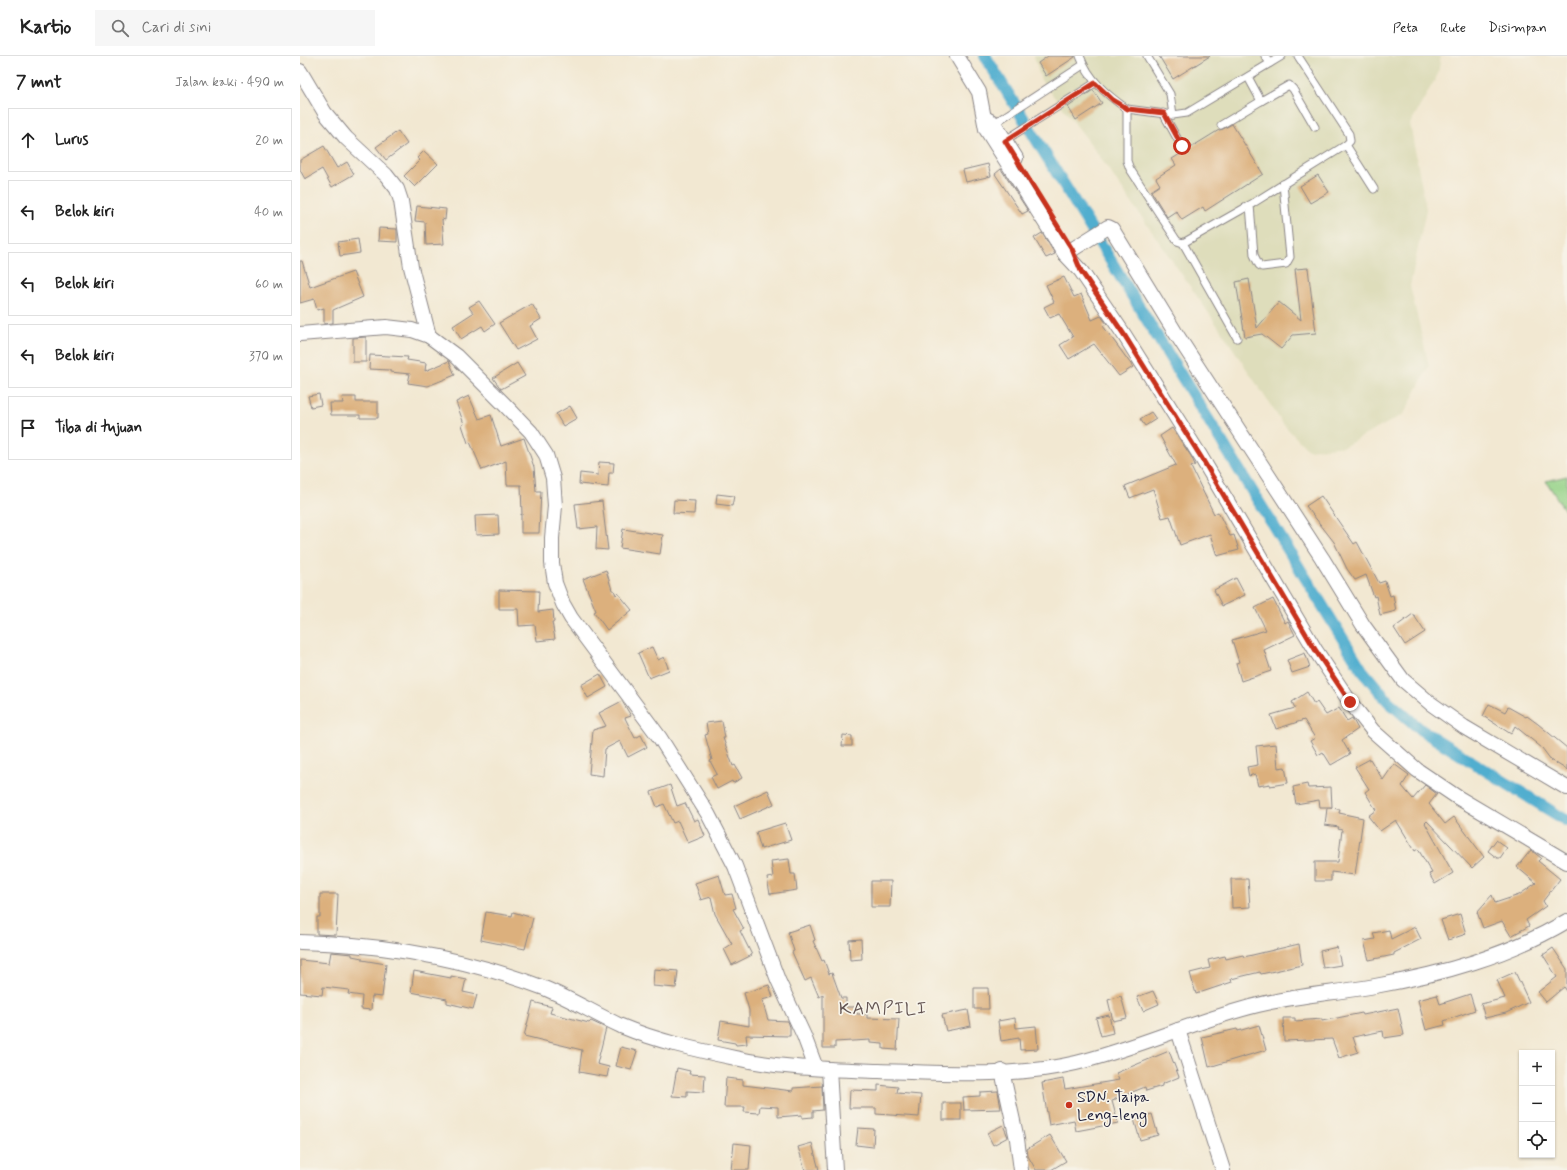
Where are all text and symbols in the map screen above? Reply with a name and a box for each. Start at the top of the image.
search box [95,10,375,46]
text: Kartio [20,15,71,40]
icon: search [109,17,131,39]
text: Cari di sini [141,18,211,38]
text: Peta [1393,19,1418,37]
text: Rute [1440,19,1466,37]
text: Disimpan [1488,19,1547,37]
text: 7 mnt [16,71,62,93]
text: Jalan kaki · 490 m [175,74,284,91]
icon: ahead [17,129,39,151]
text: Lurus [55,130,88,150]
text: 20 m [255,132,283,149]
route start [1173,137,1191,155]
icon: left [17,201,39,223]
text: Belok kiri [55,202,114,222]
text: 40 m [254,204,283,221]
icon: left [17,273,39,295]
text: Belok kiri [55,274,114,294]
text: 60 m [255,276,283,293]
icon: left [17,345,39,367]
text: Belok kiri [55,346,114,366]
text: 370 m [249,348,283,365]
icon: arrive [17,417,39,439]
text: Tiba di tujuan [55,418,142,438]
route end [1341,693,1359,711]
district label: KAMPILI [839,997,927,1021]
map controls [1519,1050,1555,1158]
button: + [1519,1050,1555,1086]
button: − [1519,1086,1555,1122]
place label: SDN. Taipa Leng-leng [1077,1087,1150,1127]
marker: SDN. Taipa Leng-leng [1064,1100,1074,1110]
button: locate [1519,1122,1555,1158]

